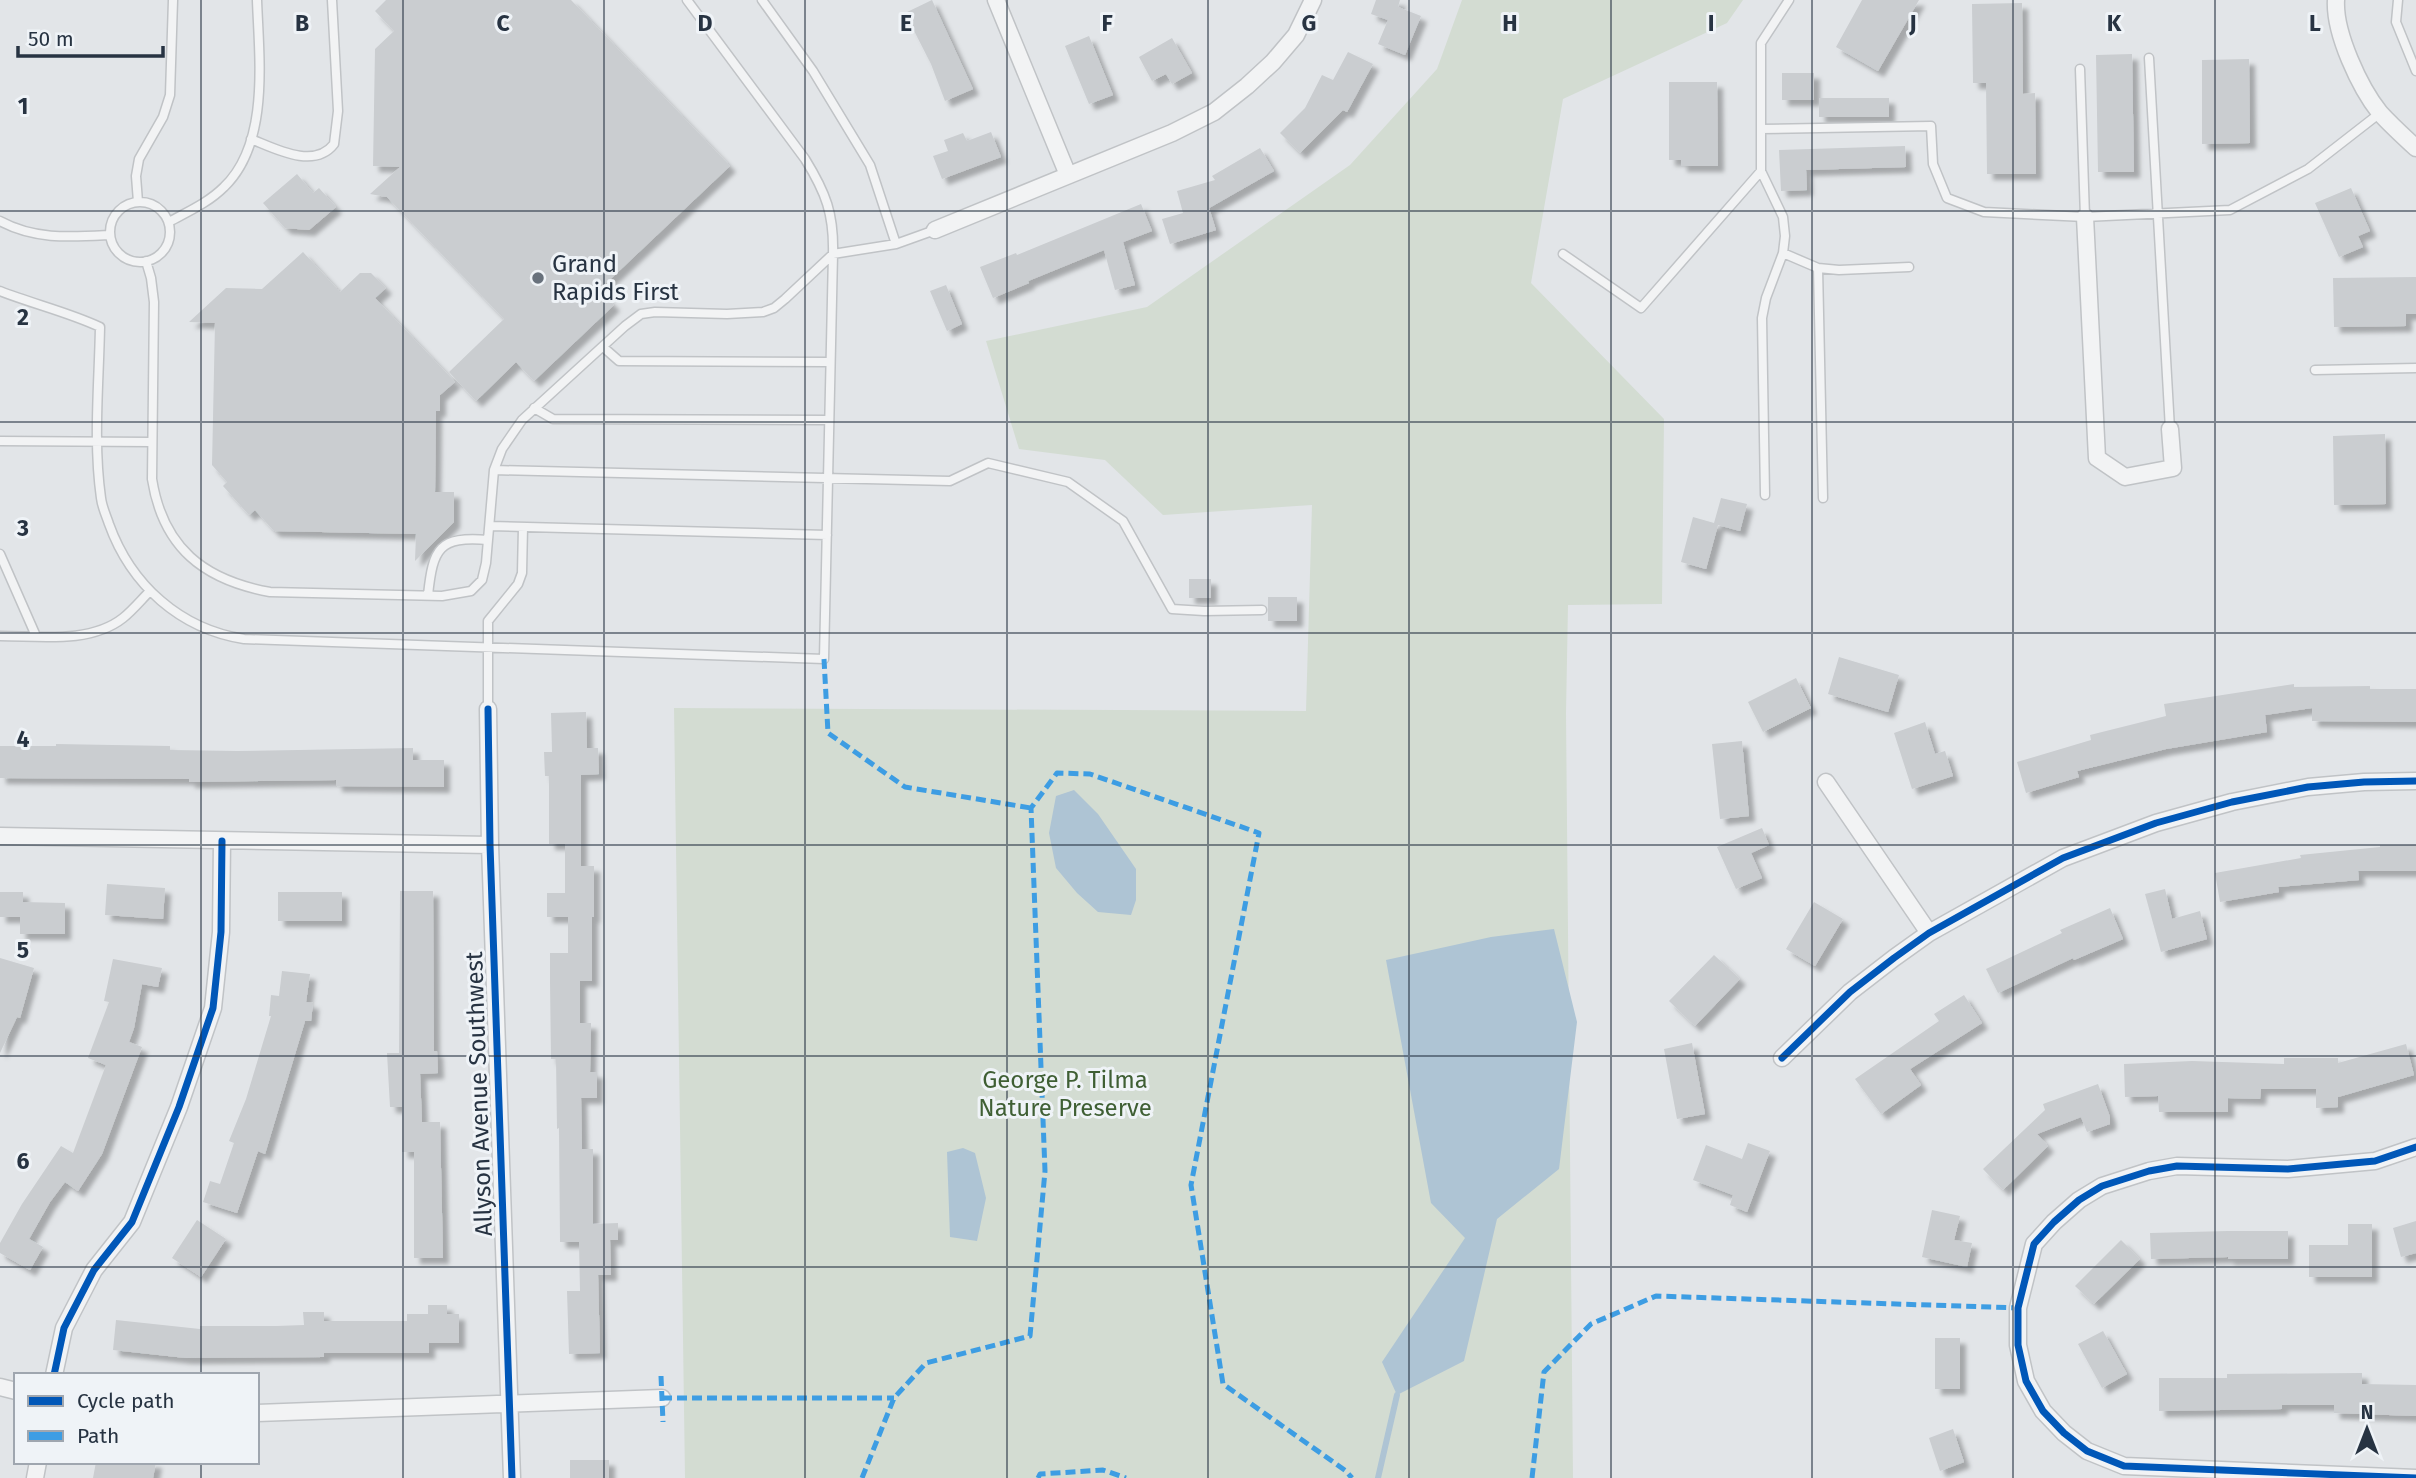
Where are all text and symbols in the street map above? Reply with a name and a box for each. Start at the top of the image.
text: B [295,9,309,37]
text: C [496,9,510,37]
text: D [698,9,713,37]
text: E [900,9,912,37]
text: F [1101,9,1113,37]
text: G [1302,9,1316,37]
text: H [1502,9,1518,37]
text: I [1708,9,1714,37]
text: J [1908,9,1917,37]
text: K [2107,9,2122,37]
text: L [2309,9,2321,37]
scale bar [18,14,163,58]
text: 50 m [28,26,74,52]
text: 1 [18,92,28,120]
place label: Grand Rapids First [552,250,679,306]
marker: Grand Rapids First [530,270,546,286]
text: 2 [17,303,29,331]
text: 3 [16,514,29,542]
text: 4 [17,725,30,753]
text: 5 [17,936,29,964]
street label: Allyson Avenue Southwest [460,951,498,1237]
park label: George P. Tilma Nature Preserve [978,1066,1152,1122]
text: 6 [17,1147,30,1175]
legend [14,1373,259,1464]
text: Cycle path [77,1388,175,1414]
north arrow [2332,1394,2402,1464]
text: N [2361,1401,2373,1424]
text: Path [77,1423,119,1449]

